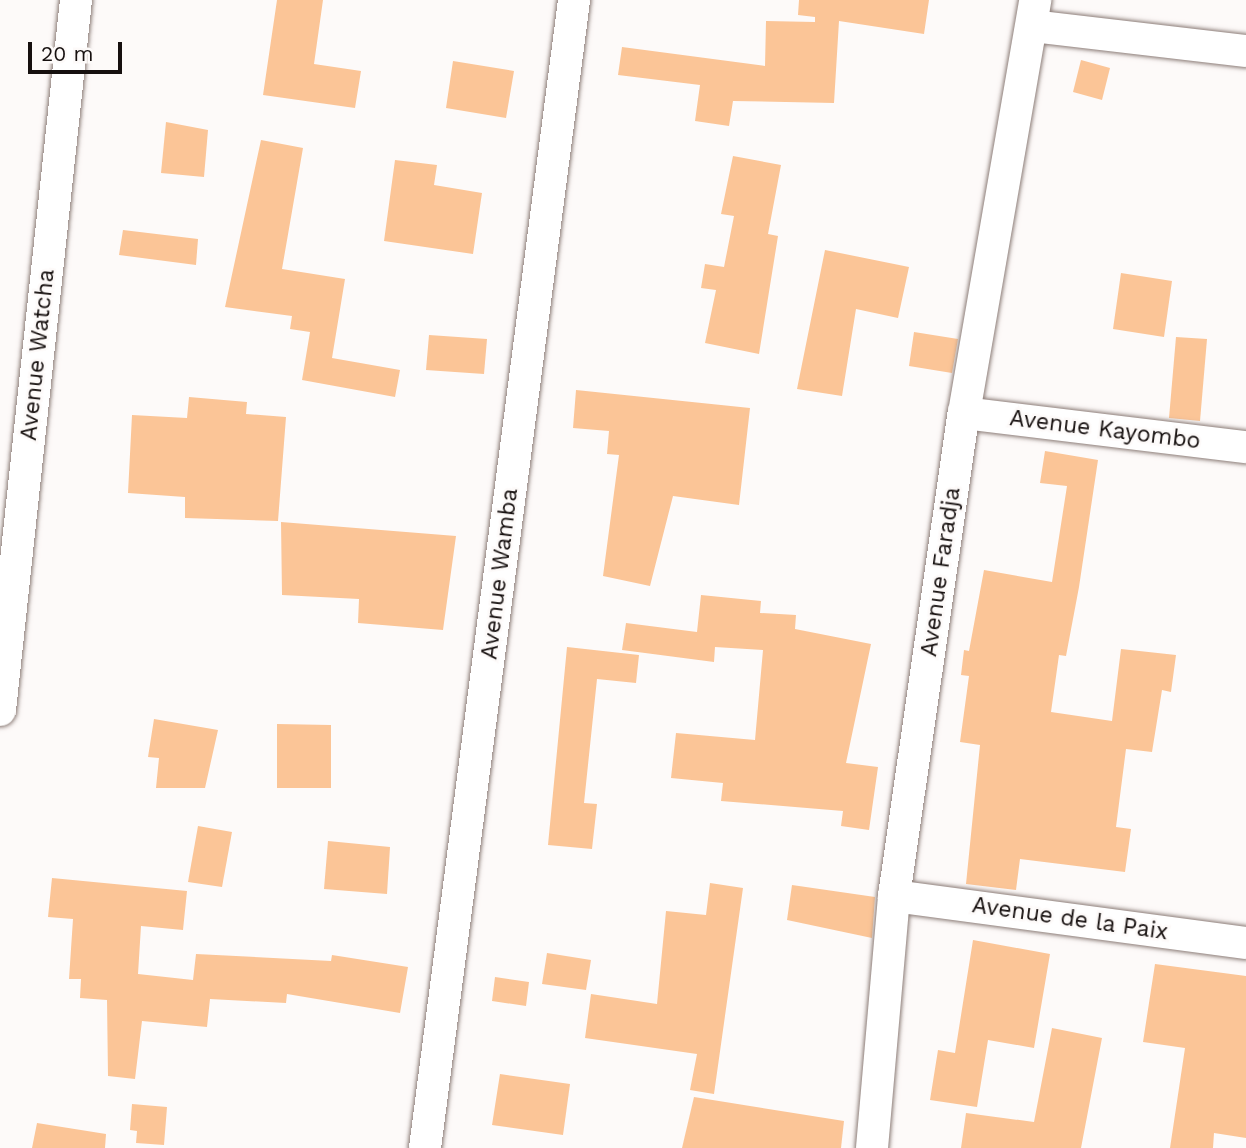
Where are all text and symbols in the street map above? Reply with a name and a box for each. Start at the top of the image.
scale bar [32,28,126,72]
text: 20 m [41,41,93,66]
street label: Avenue Watcha [15,268,61,442]
street label: Avenue Kayombo [1008,405,1202,455]
street label: Avenue Faradja [915,486,967,658]
street label: Avenue Wamba [476,487,524,661]
street label: Avenue de la Paix [970,892,1170,946]

